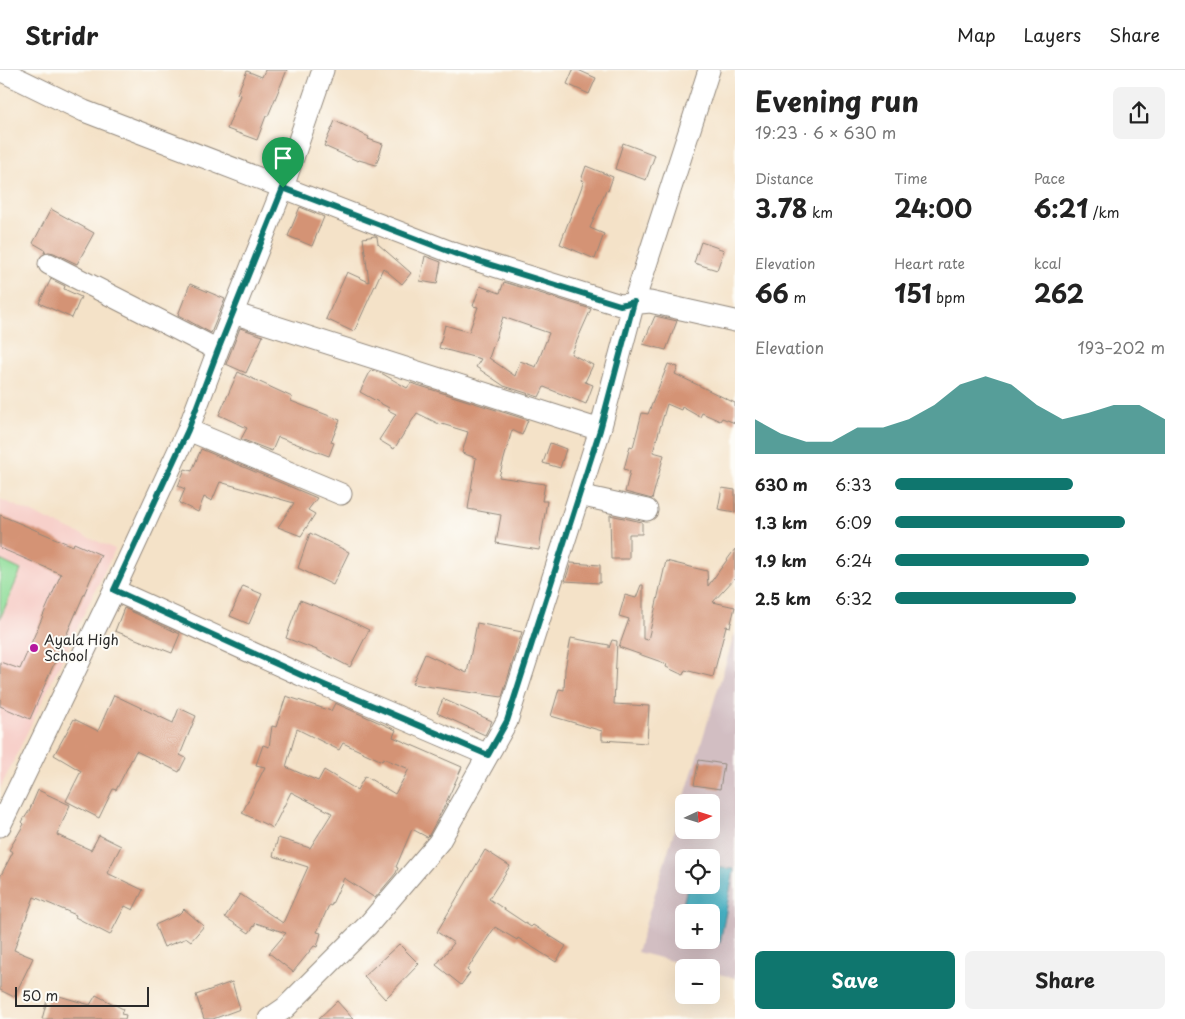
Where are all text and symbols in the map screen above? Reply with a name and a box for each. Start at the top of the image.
text: Stridr [25,17,98,53]
text: Map [957,21,996,48]
text: Layers [1024,21,1081,48]
text: Share [1109,21,1160,48]
text: Evening run [755,79,919,122]
button: share [1113,87,1165,139]
text: 19:23 · 6 × 630 m [755,120,896,144]
pin [262,137,304,188]
icon: arrive [269,144,297,172]
text: Distance [755,168,814,189]
text: Time [894,168,927,189]
text: Pace [1034,168,1065,189]
text: 3.78 [755,189,808,227]
text: 24:00 [894,189,972,227]
text: 6:21 [1034,189,1088,227]
text: km [808,202,833,223]
text: /km [1088,202,1119,223]
text: Elevation [755,253,815,274]
text: Heart rate [894,253,965,274]
text: kcal [1034,253,1062,274]
text: 66 [755,274,789,312]
text: 151 [894,274,932,312]
text: 262 [1034,274,1084,312]
text: m [789,287,806,308]
text: bpm [932,287,965,308]
text: Elevation [755,335,824,359]
text: 193–202 m [1078,335,1165,359]
text: 630 m [755,472,808,496]
text: 6:33 [835,472,872,496]
text: 1.3 km [755,510,807,534]
text: 6:09 [835,510,872,534]
text: 1.9 km [755,548,807,572]
text: 6:24 [835,548,872,572]
text: 2.5 km [755,586,811,610]
text: 6:32 [835,586,872,610]
place label: Ayala High School [44,629,119,666]
marker: Ayala High School [28,642,40,654]
north arrow [675,794,720,839]
map controls [675,794,720,1004]
button: locate [675,849,720,894]
button: + [675,904,720,949]
button: Save [755,951,955,1009]
button: Share [965,951,1165,1009]
button: − [675,959,720,1004]
scale bar [15,984,149,1007]
text: 50 m [22,985,58,1006]

